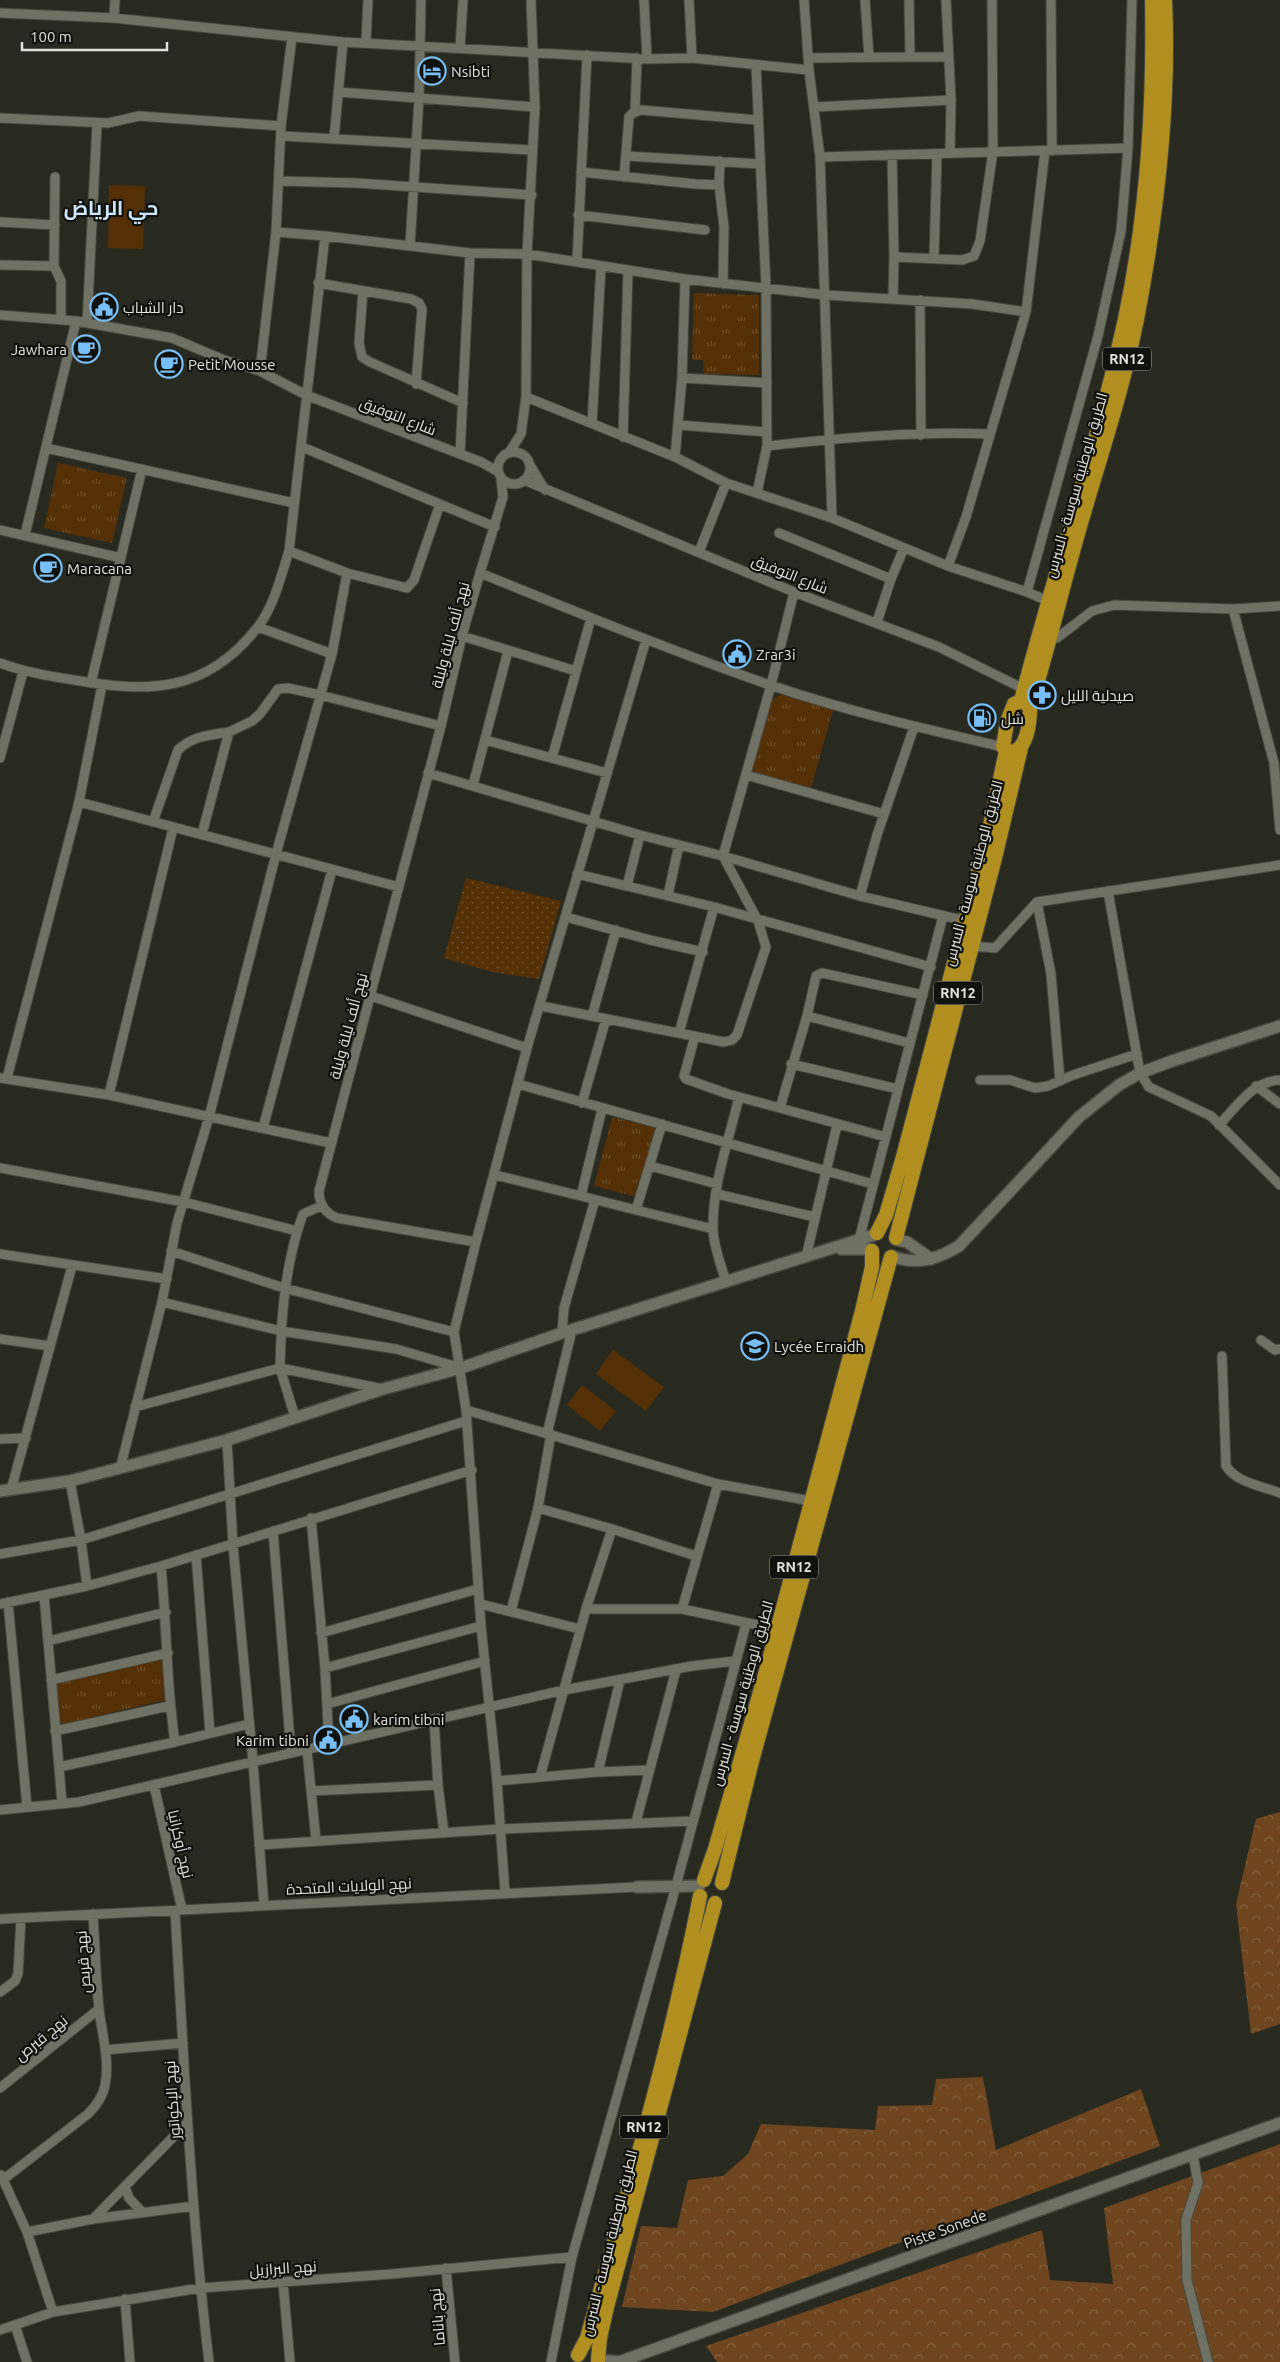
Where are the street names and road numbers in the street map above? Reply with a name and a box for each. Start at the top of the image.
road number: RN12 [1103,348,1151,370]
street label: الطريق الوطنية سوسة - السرس [1041,391,1113,580]
street label: شارع التوفيق [356,394,439,441]
street label: شارع التوفيق [748,551,831,600]
street label: نهج ألف ليلة وليلة [427,580,475,691]
street label: الطريق الوطنية سوسة - السرس [940,778,1008,968]
street label: نهج ألف ليلة وليلة [325,971,373,1082]
road number: RN12 [934,981,982,1004]
road number: RN12 [770,1555,818,1578]
street label: الطريق الوطنية سوسة - السرس [707,1599,779,1788]
street label: نهج أوكرانيا [162,1808,198,1881]
street label: نهج الولايات المتحدة [286,1874,412,1901]
street label: نهج قربص [72,1930,97,1994]
street label: نهج قبرص [11,2012,73,2067]
street label: نهج الإكواتور [161,2060,186,2141]
road number: RN12 [620,2116,668,2138]
street label: الطريق الوطنية سوسة - السرس [578,2148,642,2339]
street label: Piste Sonede [901,2206,989,2252]
street label: نهج البرازيل [249,2257,317,2282]
street label: نهج باناما [426,2287,451,2346]

